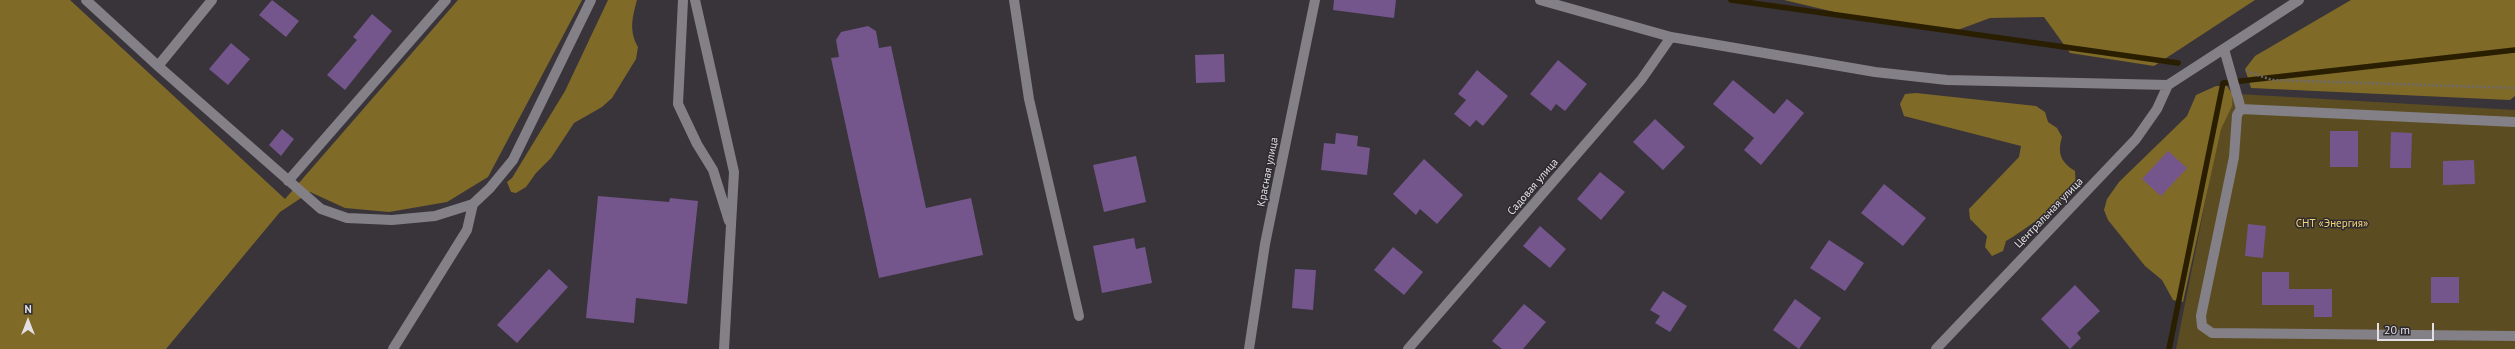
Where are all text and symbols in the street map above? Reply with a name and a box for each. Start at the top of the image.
street label: Красная улица [1255,136,1281,208]
street label: Садовая улица [1505,156,1561,218]
street label: Центральная улица [2012,175,2086,251]
park label: СНТ «Энергия» [2296,217,2368,231]
north arrow [8,301,48,341]
text: N [24,302,32,316]
scale bar [2379,315,2436,341]
text: 20 m [2384,322,2410,337]

